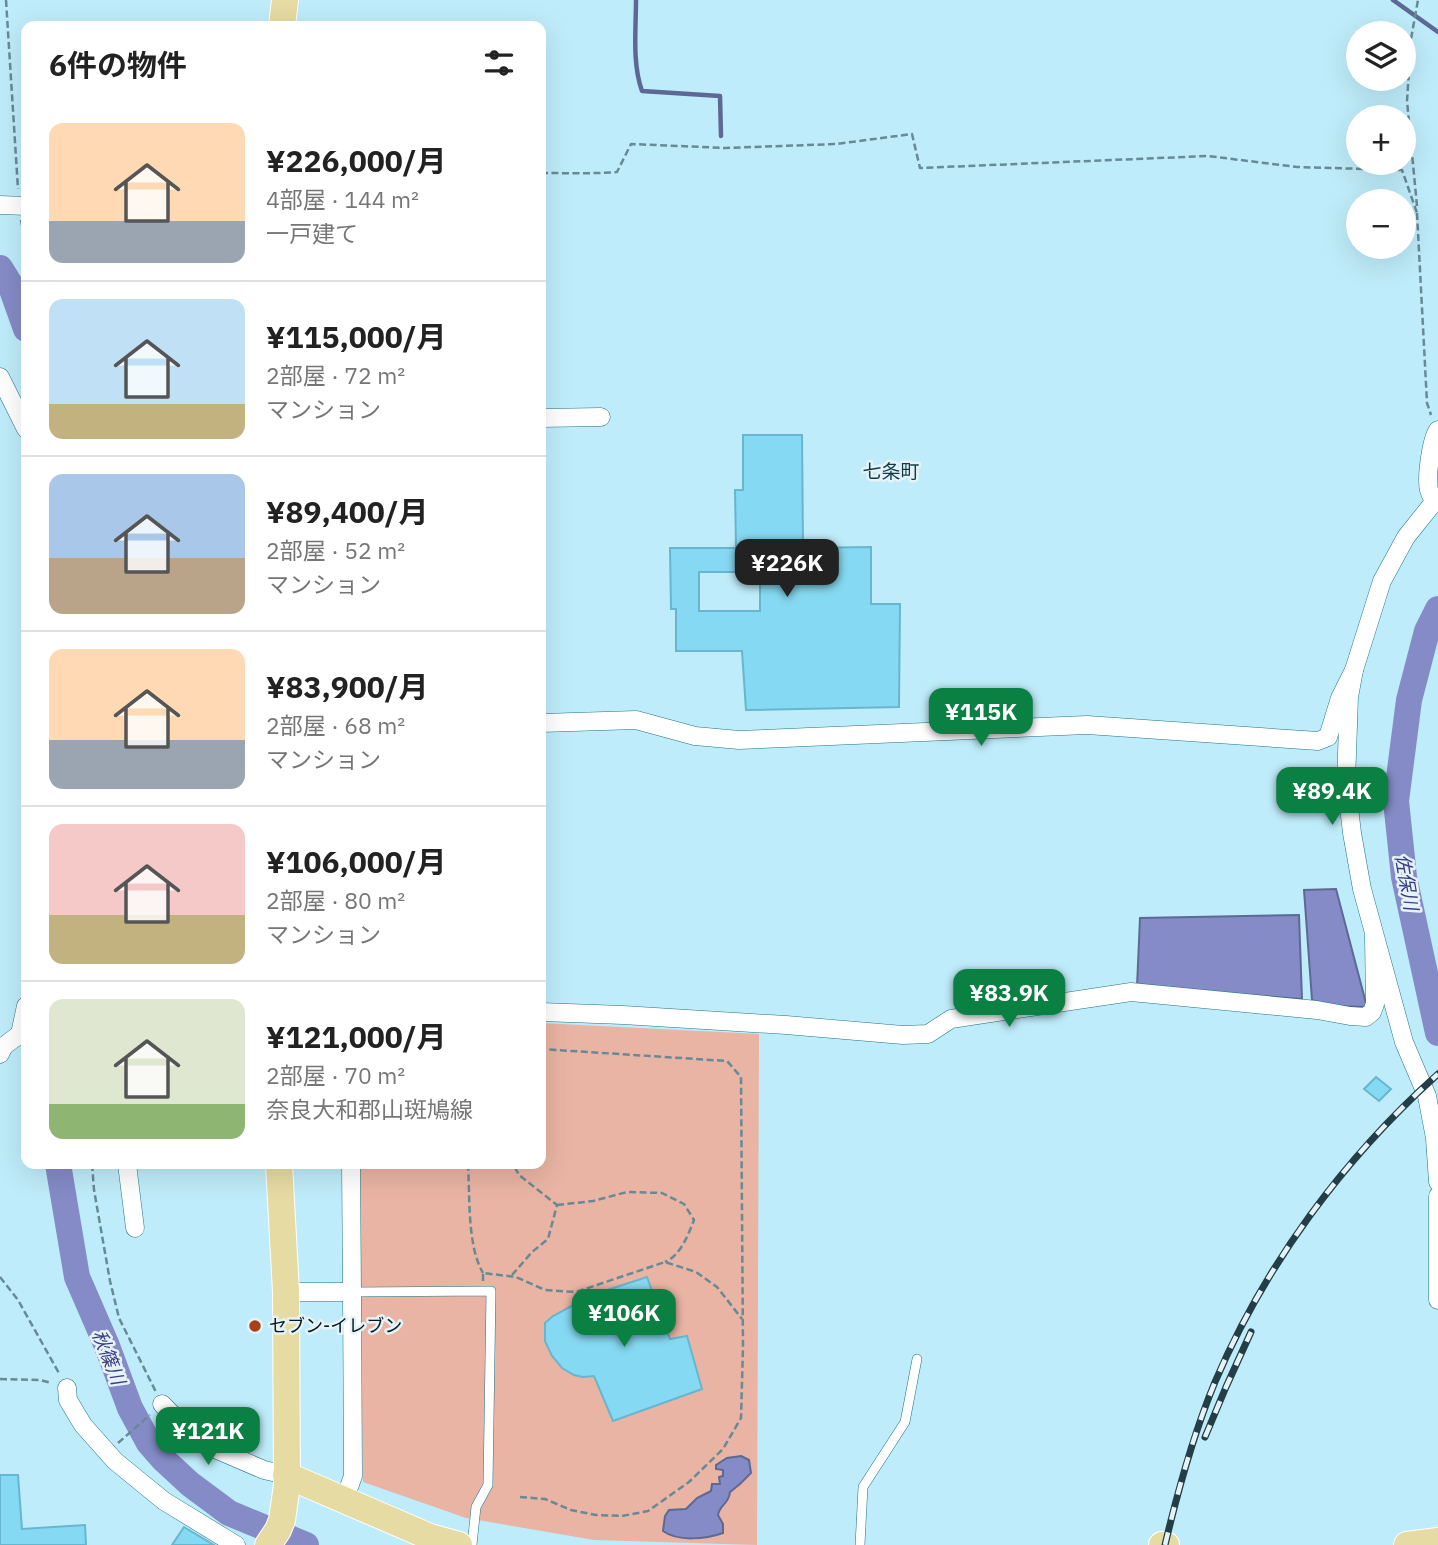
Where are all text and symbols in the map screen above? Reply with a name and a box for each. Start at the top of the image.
map controls [1346,21,1416,259]
button: layers [1346,21,1416,91]
icon: filters [480,44,518,82]
text: 6件の物件 [49,45,187,84]
button: + [1346,105,1416,175]
text: ¥226,000/月 [266,141,447,180]
icon: home [105,151,189,235]
text: 4部屋 · 144 m² [266,184,419,214]
button: − [1346,189,1416,259]
text: 一戸建て [266,218,358,248]
text: ¥115,000/月 [266,317,447,356]
icon: home [105,327,189,411]
text: 2部屋 · 72 m² [266,360,405,390]
text: マンション [266,394,381,424]
district label: 七条町 [862,459,920,483]
text: ¥89,400/月 [266,492,429,531]
icon: home [105,502,189,586]
text: 2部屋 · 52 m² [266,535,405,565]
pin: ¥226K [738,540,836,599]
text: ¥226K [751,547,823,577]
text: マンション [266,569,381,599]
text: ¥83,900/月 [266,667,429,706]
icon: home [105,677,189,761]
pin: ¥115K [932,688,1030,748]
text: ¥115K [945,696,1017,726]
text: 2部屋 · 68 m² [266,710,405,740]
text: マンション [266,744,381,774]
pin: ¥89.4K [1275,768,1389,827]
text: ¥89.4K [1292,775,1372,805]
text: ¥106,000/月 [266,842,447,881]
icon: home [105,852,189,936]
water label: 佐保川 [1390,852,1424,914]
text: 2部屋 · 80 m² [266,885,405,915]
text: マンション [266,919,381,949]
pin: ¥83.9K [952,970,1066,1029]
text: ¥83.9K [969,977,1049,1007]
text: ¥121,000/月 [266,1017,447,1056]
icon: home [105,1027,189,1111]
text: 2部屋 · 70 m² [266,1060,405,1090]
text: 奈良大和郡山斑鳩線 [266,1094,473,1124]
pin: ¥106K [575,1290,673,1349]
text: ¥106K [588,1297,660,1327]
place label: セブン-イレブン [269,1314,402,1337]
marker: セブン-イレブン [247,1318,263,1334]
water label: 秋篠川 [87,1326,132,1390]
pin: ¥121K [159,1408,257,1467]
text: ¥121K [172,1415,244,1445]

